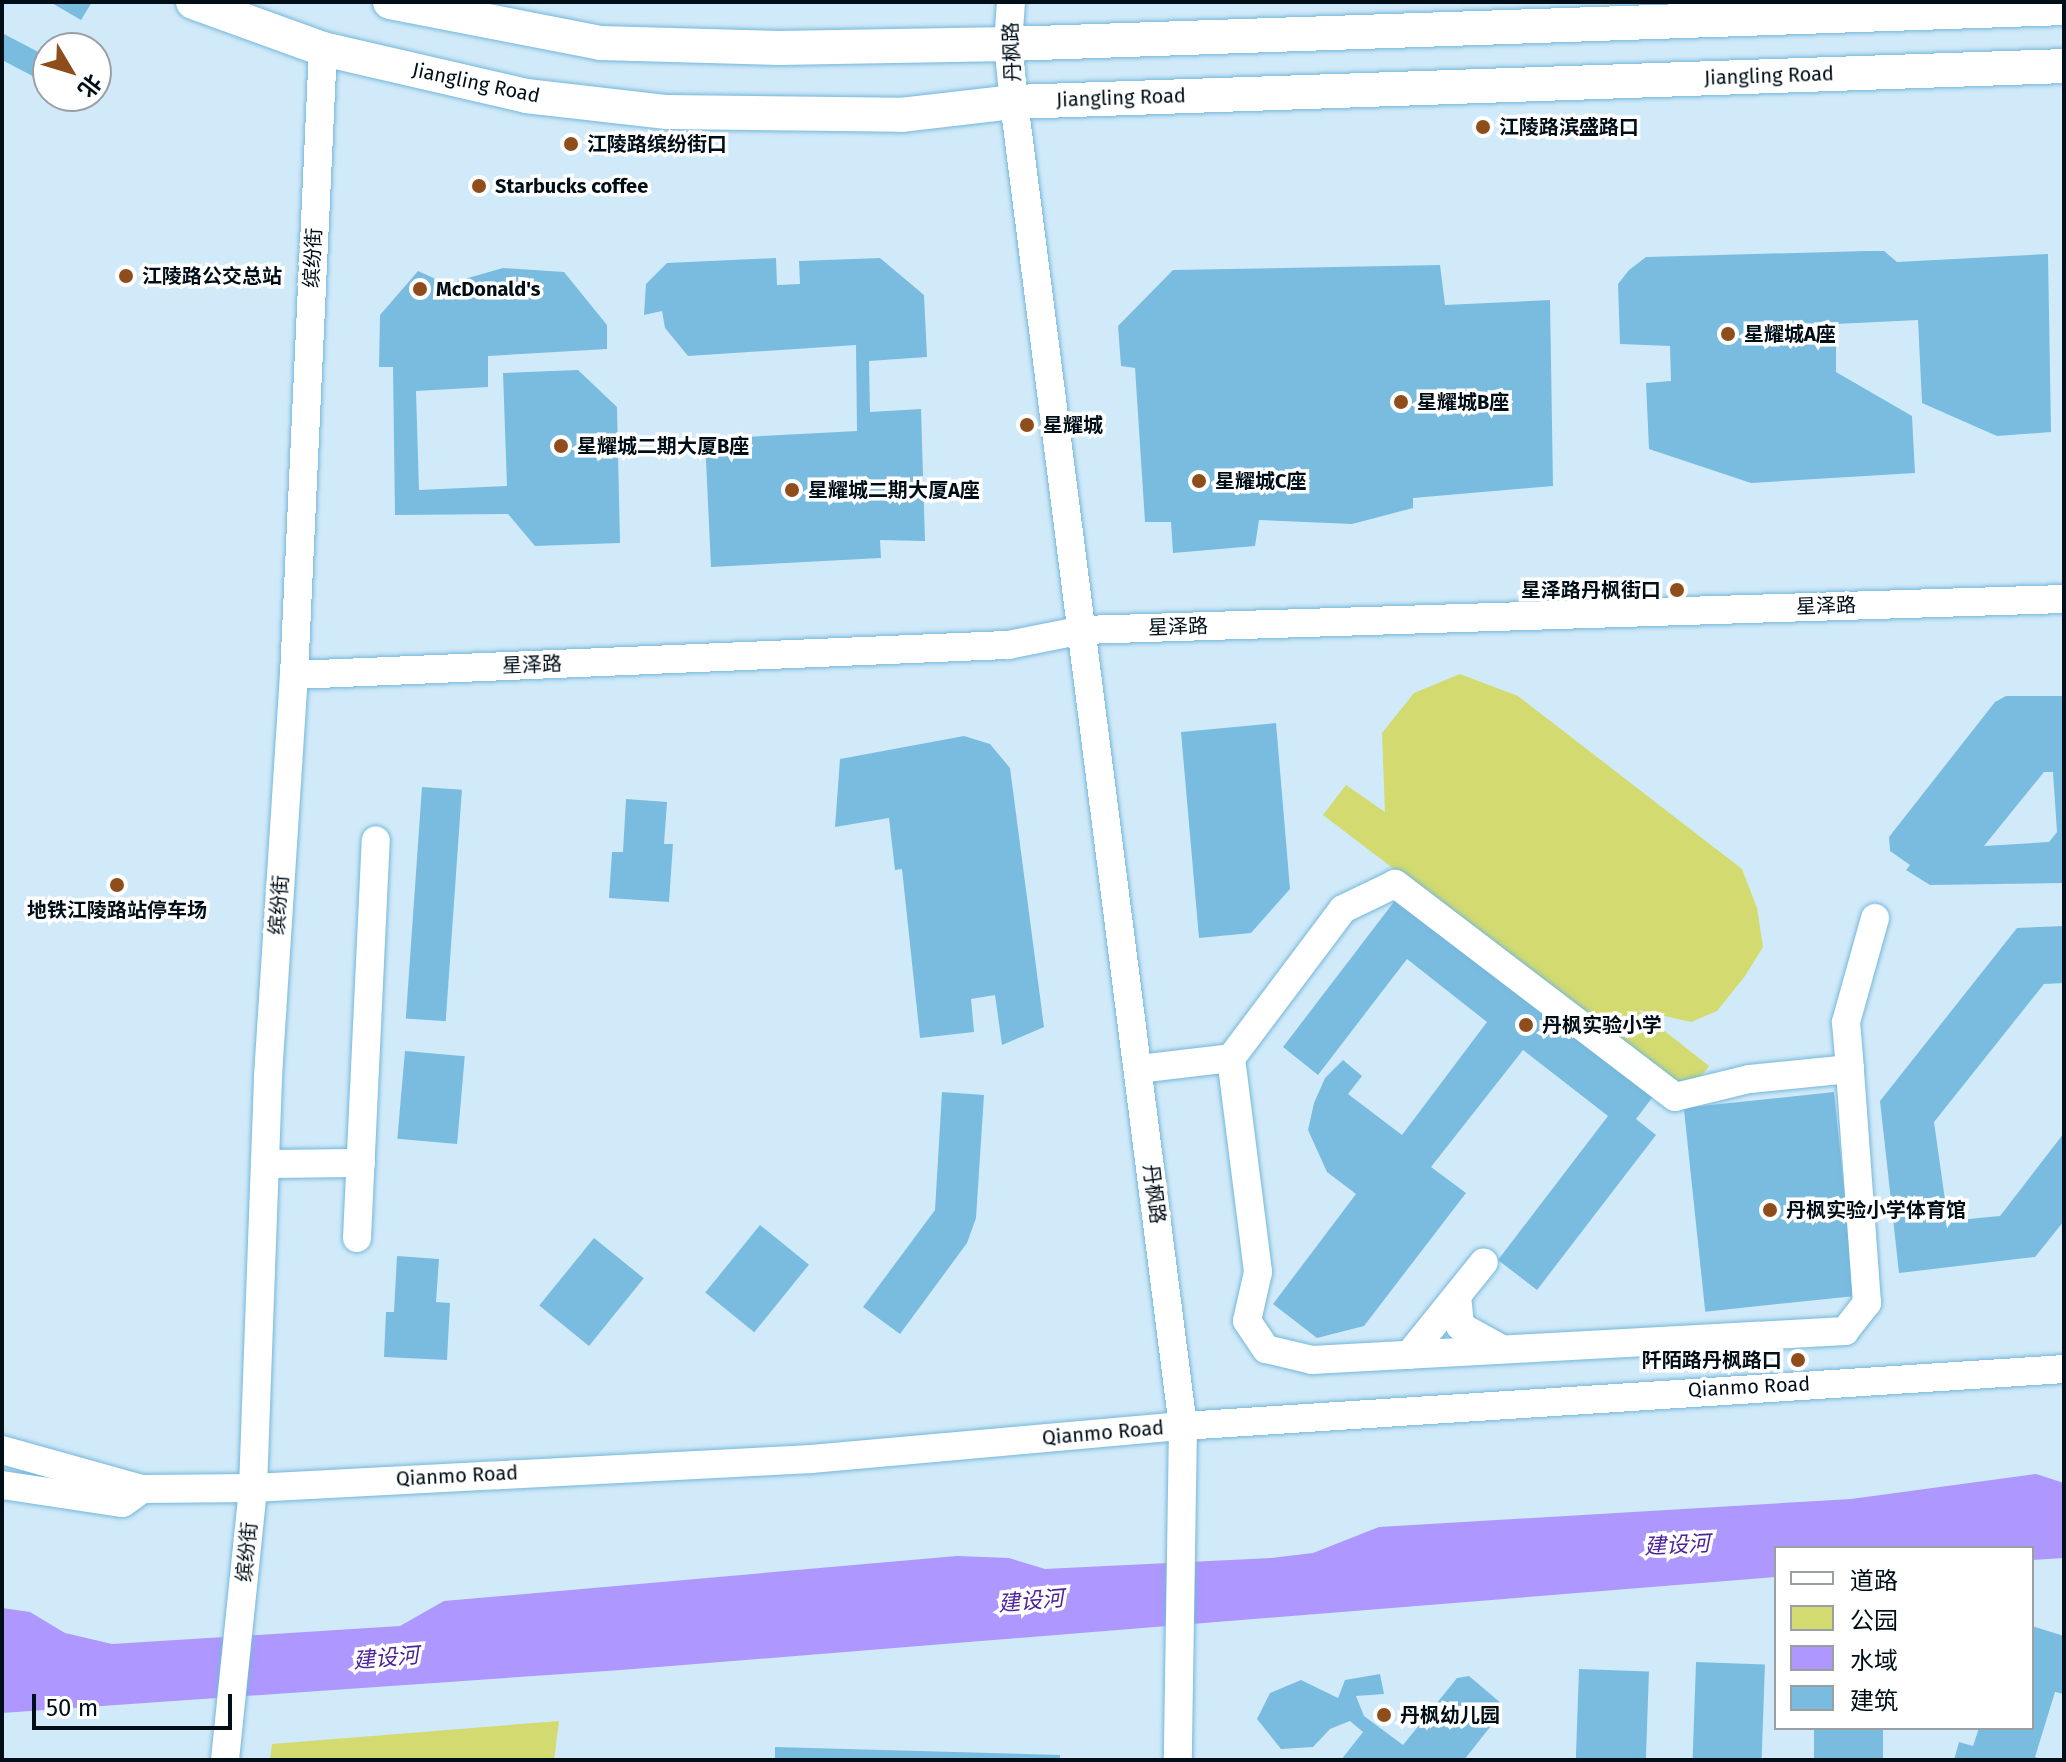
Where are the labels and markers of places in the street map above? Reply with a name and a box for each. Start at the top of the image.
place label: 江陵路滨盛路口 [1499,115,1639,139]
marker: 江陵路滨盛路口 [1474,118,1492,136]
place label: 江陵路缤纷街口 [587,132,727,156]
marker: 江陵路缤纷街口 [562,135,580,153]
place label: Starbucks coffee [495,174,648,198]
marker: Starbucks coffee [470,177,488,195]
place label: 江陵路公交总站 [142,264,282,288]
marker: 江陵路公交总站 [117,267,135,285]
place label: McDonald's [436,277,540,301]
marker: McDonald's [411,280,429,298]
place label: 星耀城A座 [1744,322,1836,346]
marker: 星耀城A座 [1719,325,1737,343]
place label: 星耀城B座 [1417,390,1509,414]
marker: 星耀城B座 [1392,393,1410,411]
place label: 星耀城 [1043,413,1103,437]
marker: 星耀城 [1018,416,1036,434]
place label: 星耀城二期大厦B座 [577,434,749,458]
marker: 星耀城二期大厦B座 [552,437,570,455]
place label: 星耀城C座 [1215,469,1306,493]
marker: 星耀城C座 [1190,472,1208,490]
place label: 星耀城二期大厦A座 [808,478,980,502]
marker: 星耀城二期大厦A座 [783,481,801,499]
place label: 星泽路丹枫街口 [1521,578,1661,602]
marker: 星泽路丹枫街口 [1668,581,1686,599]
marker: 地铁江陵路站停车场 [108,876,126,894]
place label: 地铁江陵路站停车场 [27,898,207,922]
place label: 丹枫实验小学 [1542,1013,1662,1037]
marker: 丹枫实验小学 [1517,1016,1535,1034]
place label: 丹枫实验小学体育馆 [1786,1198,1966,1222]
marker: 丹枫实验小学体育馆 [1761,1201,1779,1219]
place label: 阡陌路丹枫路口 [1642,1348,1782,1372]
marker: 阡陌路丹枫路口 [1789,1351,1807,1369]
place label: 丹枫幼儿园 [1400,1703,1500,1727]
marker: 丹枫幼儿园 [1375,1706,1393,1724]

